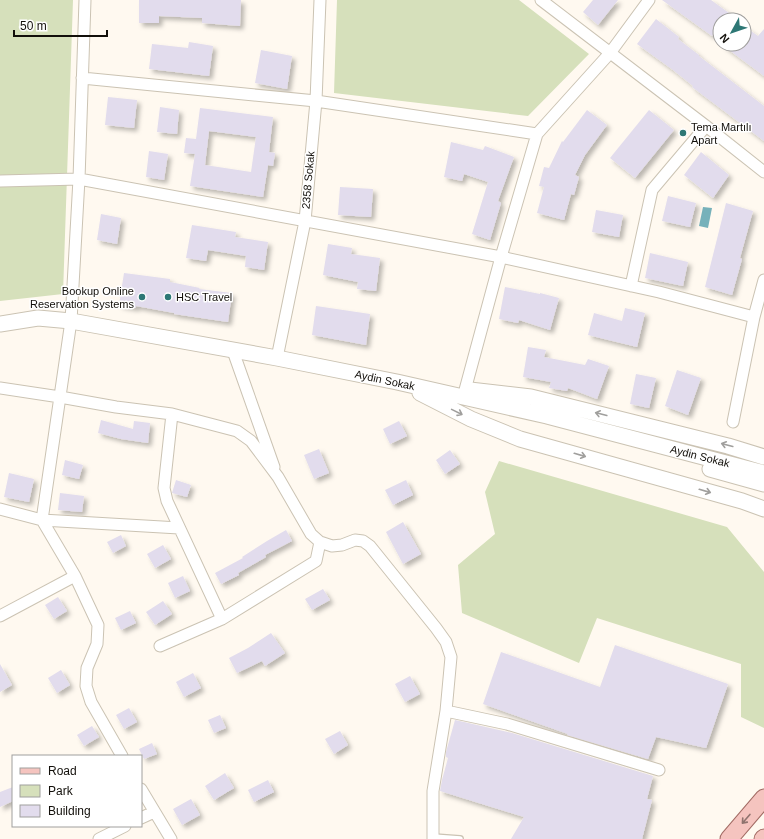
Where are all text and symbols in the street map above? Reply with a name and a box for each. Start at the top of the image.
scale bar [14,12,107,38]
north arrow [712,12,752,52]
text: 50 m [20,19,47,33]
text: N [717,31,731,45]
place label: Tema Martılı Apart [691,121,752,146]
marker: Tema Martılı Apart [678,128,688,138]
street label: 2358 Sokak [299,150,317,209]
place label: Bookup Online Reservation Systems [30,285,134,310]
place label: HSC Travel [176,291,232,303]
marker: Bookup Online Reservation Systems [137,292,147,302]
marker: HSC Travel [163,292,173,302]
street label: Aydin Sokak [354,368,417,392]
one-way arrow [451,409,463,416]
one-way arrow [594,410,607,417]
one-way arrow [720,441,733,449]
street label: Aydin Sokak [669,443,732,469]
one-way arrow [573,452,586,459]
one-way arrow [698,488,711,495]
legend [12,755,142,827]
text: Road [48,764,77,778]
text: Park [48,784,74,798]
text: Building [48,804,91,818]
one-way arrow [742,813,751,824]

